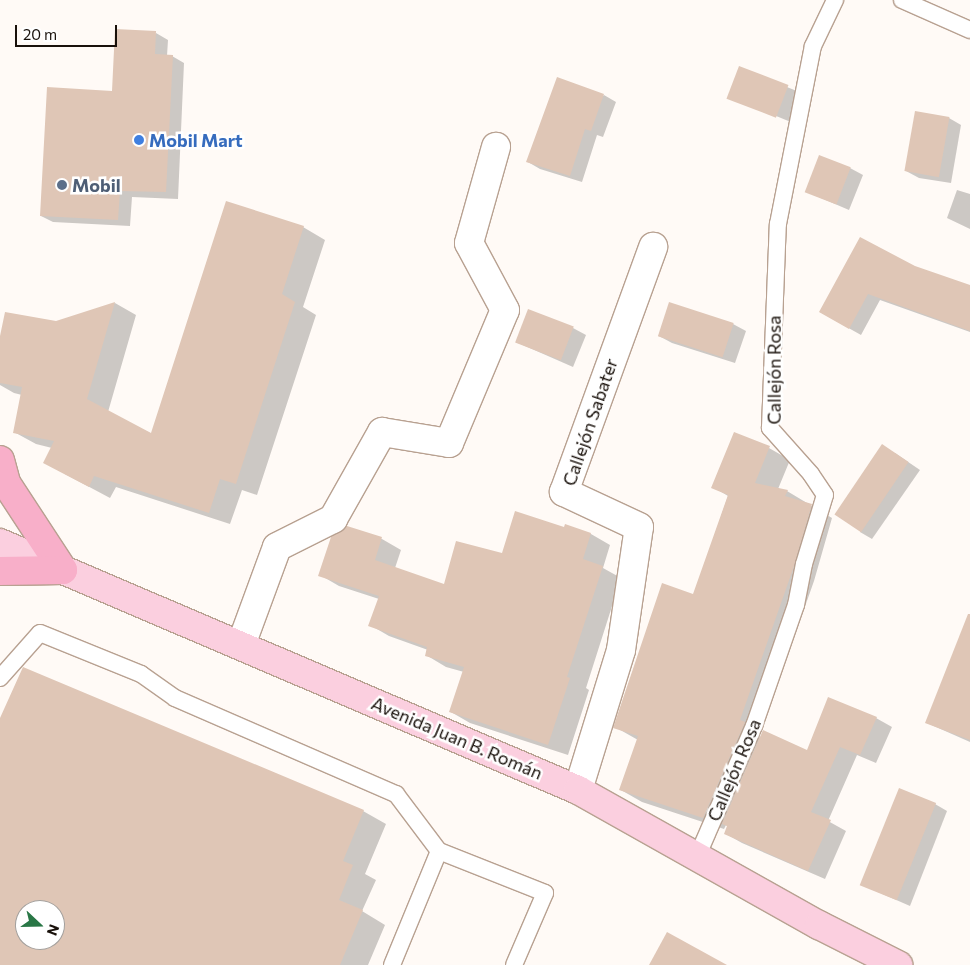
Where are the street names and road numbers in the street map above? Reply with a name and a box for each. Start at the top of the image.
street label: Callejón Rosa [763,315,785,425]
street label: Callejón Sabater [558,355,622,489]
street label: Avenida Juan B. Román [368,692,546,784]
street label: Callejón Rosa [703,716,765,824]

